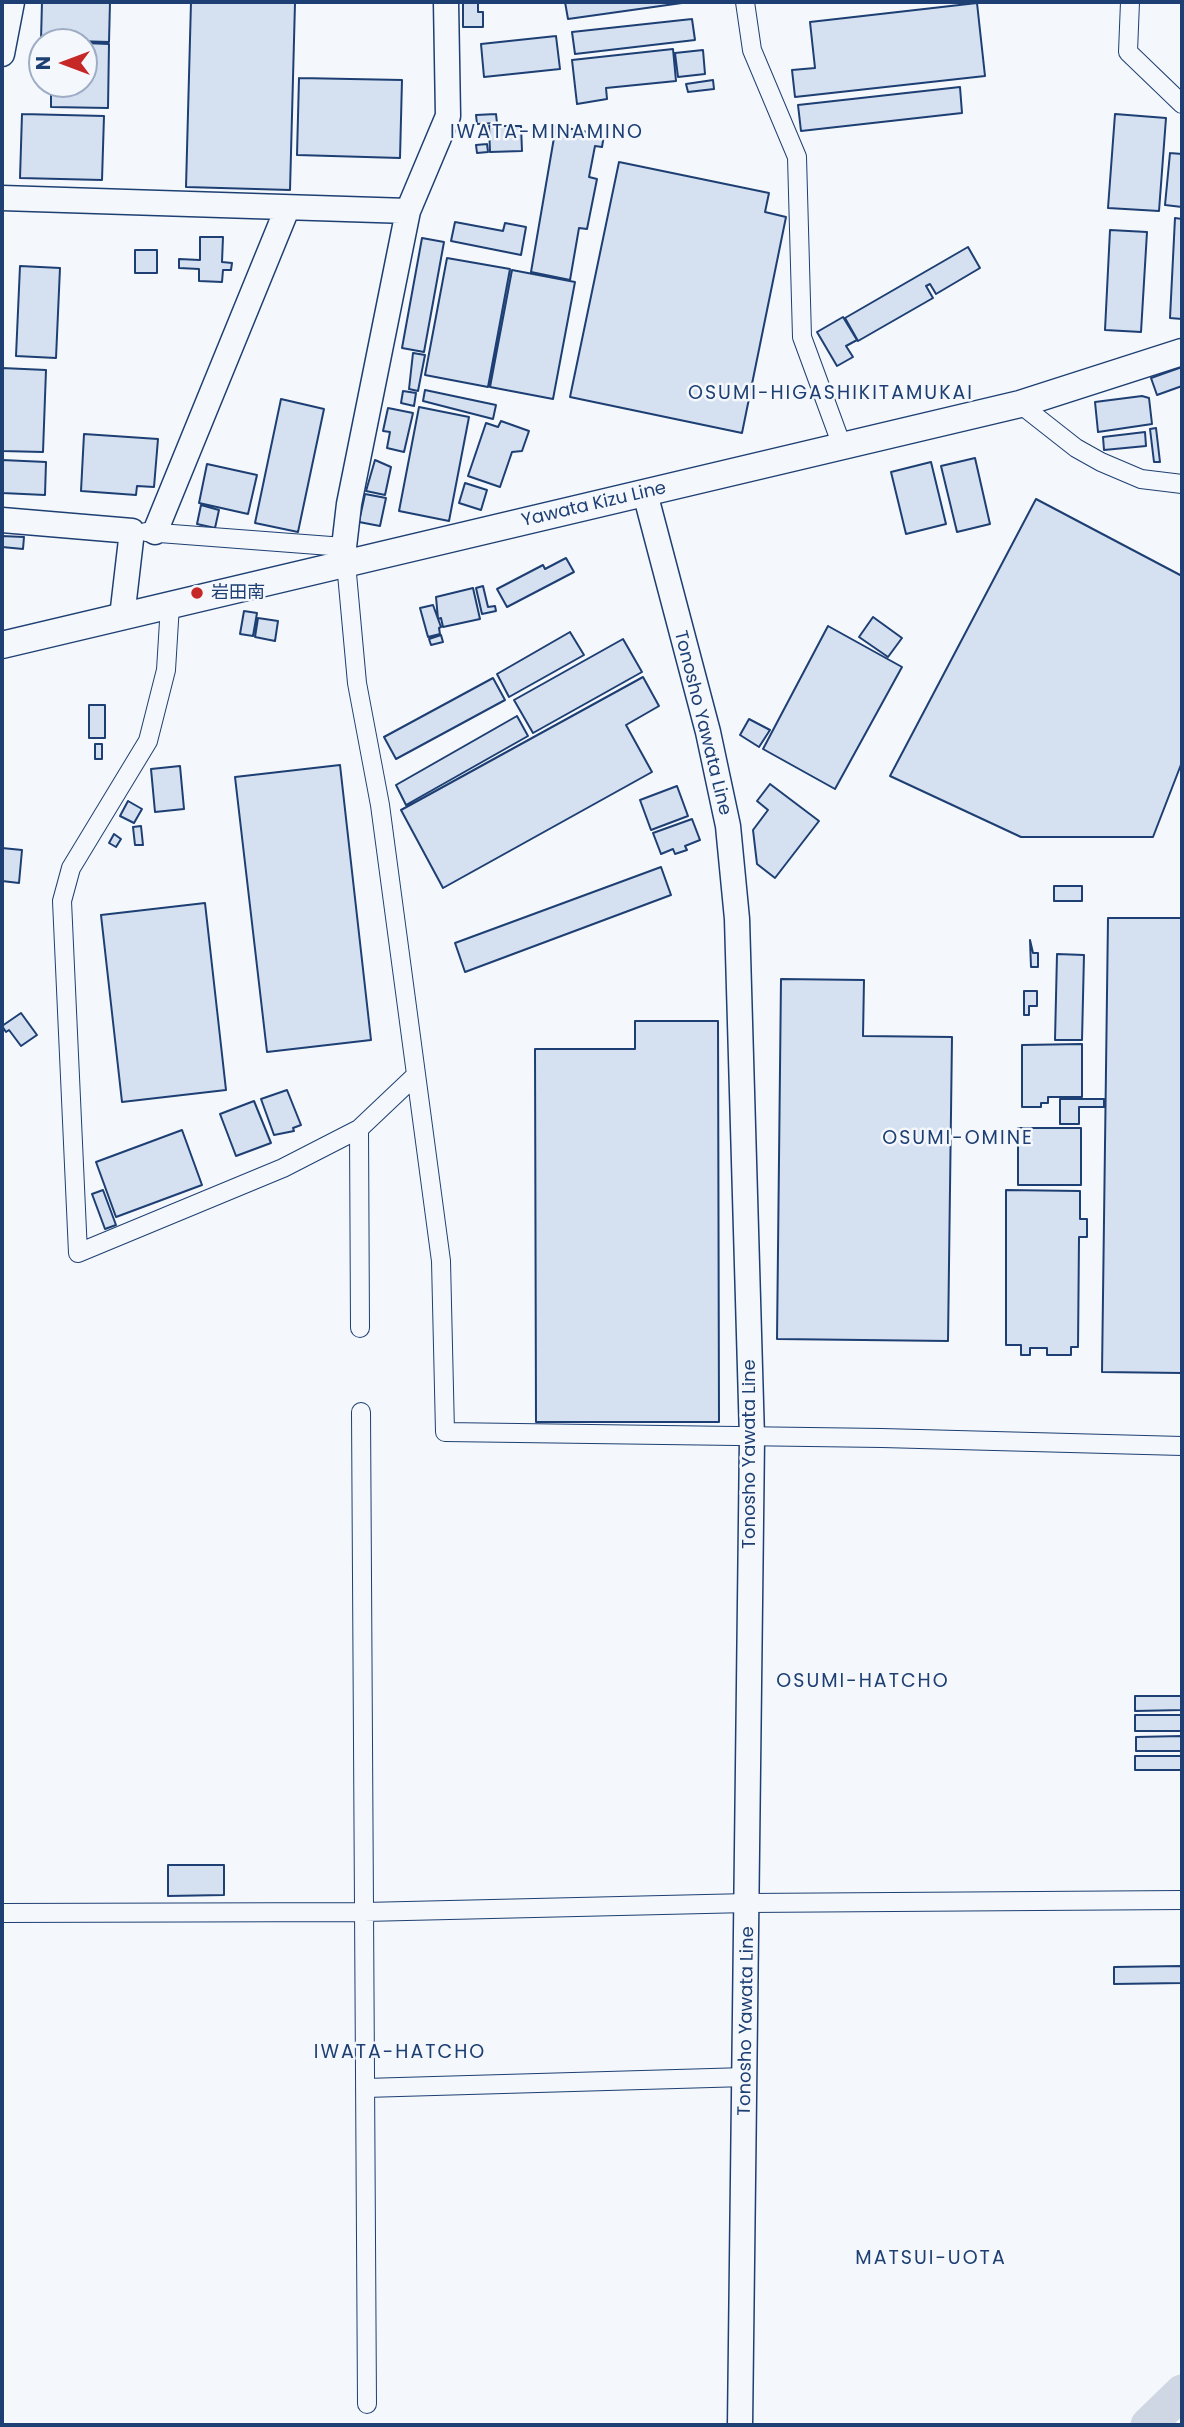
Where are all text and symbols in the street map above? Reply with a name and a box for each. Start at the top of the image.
north arrow [28,28,98,98]
text: N [30,56,57,70]
district label: IWATA-MINAMINO [452,122,642,144]
district label: OSUMI-HIGASHIKITAMUKAI [691,383,971,405]
street label: Yawata Kizu Line [520,478,668,532]
place label: 岩田南 [211,582,265,604]
marker: 岩田南 [189,585,205,601]
street label: Tonosho Yawata Line [669,628,735,818]
district label: OSUMI-OMINE [884,1128,1032,1150]
street label: Tonosho Yawata Line [739,1359,761,1549]
district label: OSUMI-HATCHO [778,1671,948,1693]
street label: Tonosho Yawata Line [735,1926,759,2116]
district label: IWATA-HATCHO [315,2042,485,2064]
district label: MATSUI-UOTA [857,2248,1005,2270]

